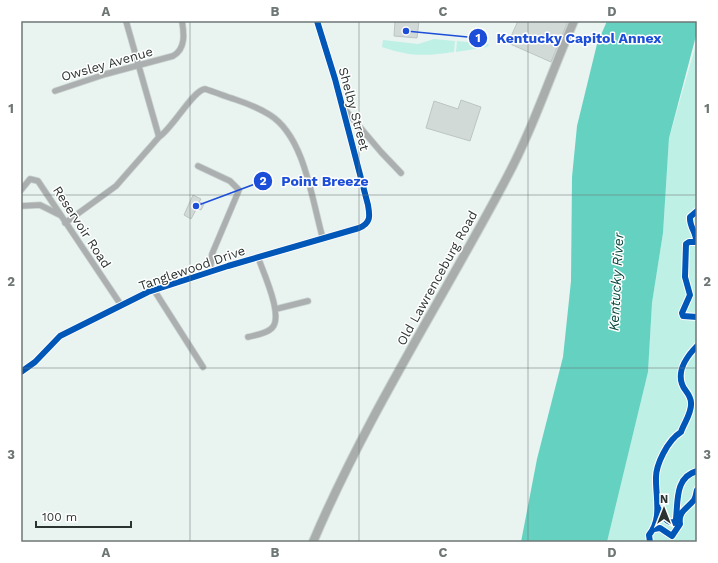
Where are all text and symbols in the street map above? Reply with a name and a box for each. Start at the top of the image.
text: A [102,4,111,19]
text: B [271,4,280,19]
text: C [439,4,448,19]
text: D [607,4,617,19]
callout: Kentucky Capitol Annex [468,25,670,51]
text: Kentucky Capitol Annex [497,30,662,46]
text: 1 [475,31,481,45]
street label: Owsley Avenue [59,44,155,84]
street label: Shelby Street [336,66,372,153]
text: 1 [8,101,14,116]
text: 1 [704,101,710,116]
callout: Point Breeze [253,168,377,194]
text: Point Breeze [281,173,369,189]
text: 2 [259,174,267,188]
street label: Reservoir Road [50,183,114,271]
street label: Old Lawrenceburg Road [394,208,480,348]
water label: Kentucky River [605,232,627,331]
street label: Tanglewood Drive [137,243,247,293]
text: 2 [7,274,15,289]
text: 2 [703,274,711,289]
text: 3 [7,447,15,462]
text: 3 [703,447,711,462]
north arrow [644,489,684,529]
text: N [660,493,668,506]
scale bar [36,503,131,529]
text: 100 m [42,510,77,524]
text: A [102,545,111,560]
text: B [271,545,280,560]
text: C [439,545,448,560]
text: D [607,545,617,560]

